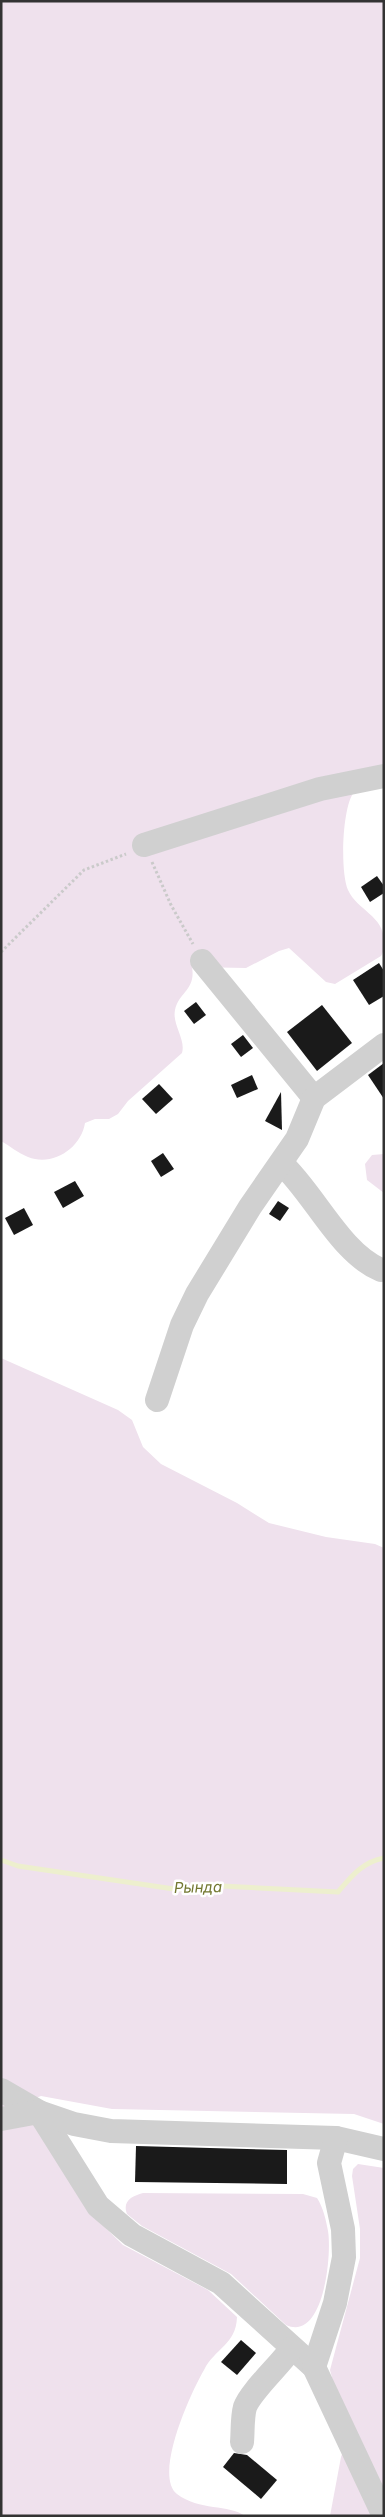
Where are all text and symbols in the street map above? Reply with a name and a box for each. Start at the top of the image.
water label: Рында [174,1877,222,1897]

